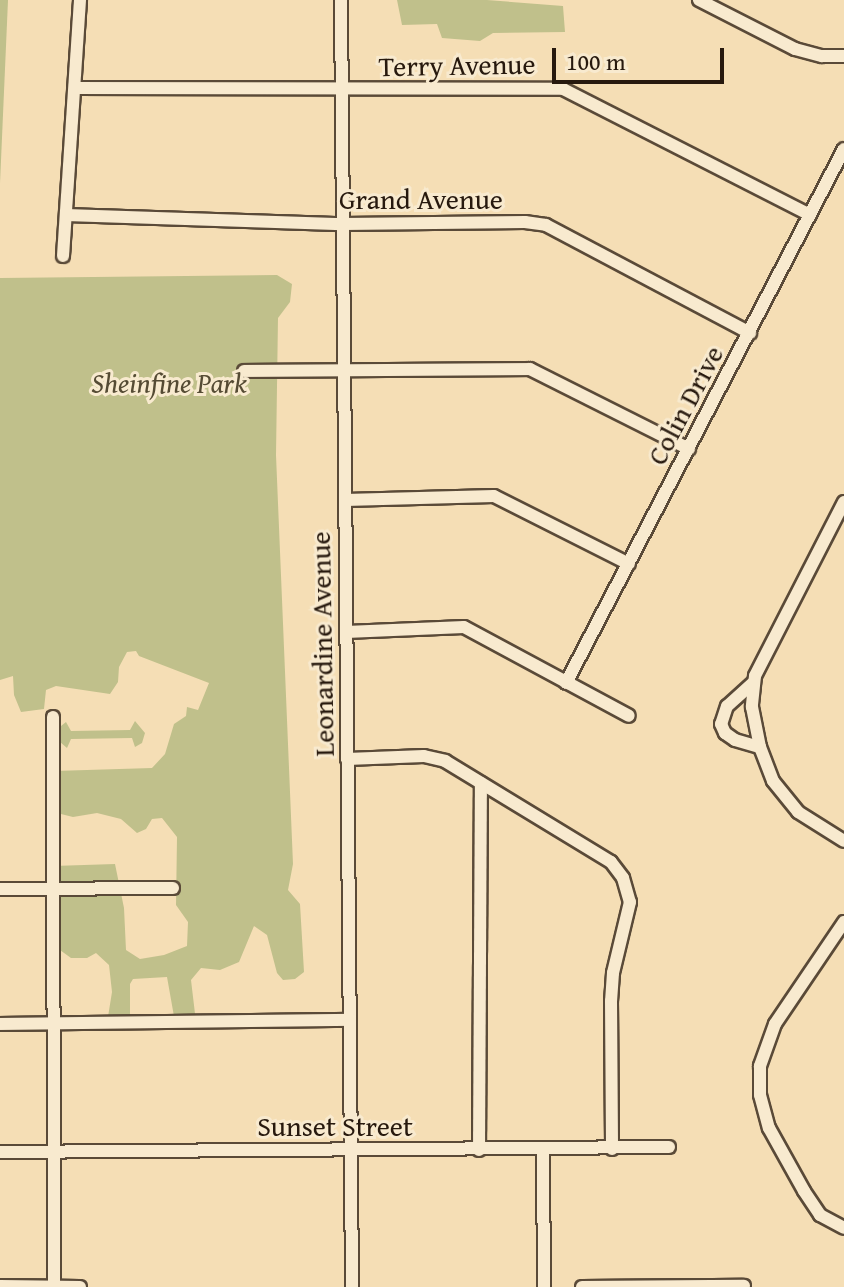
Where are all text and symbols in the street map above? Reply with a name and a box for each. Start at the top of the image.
scale bar [556,32,728,82]
text: 100 m [566,44,626,79]
street label: Terry Avenue [378,47,536,83]
street label: Grand Avenue [339,182,503,216]
street label: Colin Drive [640,340,730,470]
park label: Sheinfine Park [91,366,247,400]
street label: Leonardine Avenue [303,531,341,757]
street label: Sunset Street [257,1109,413,1143]

